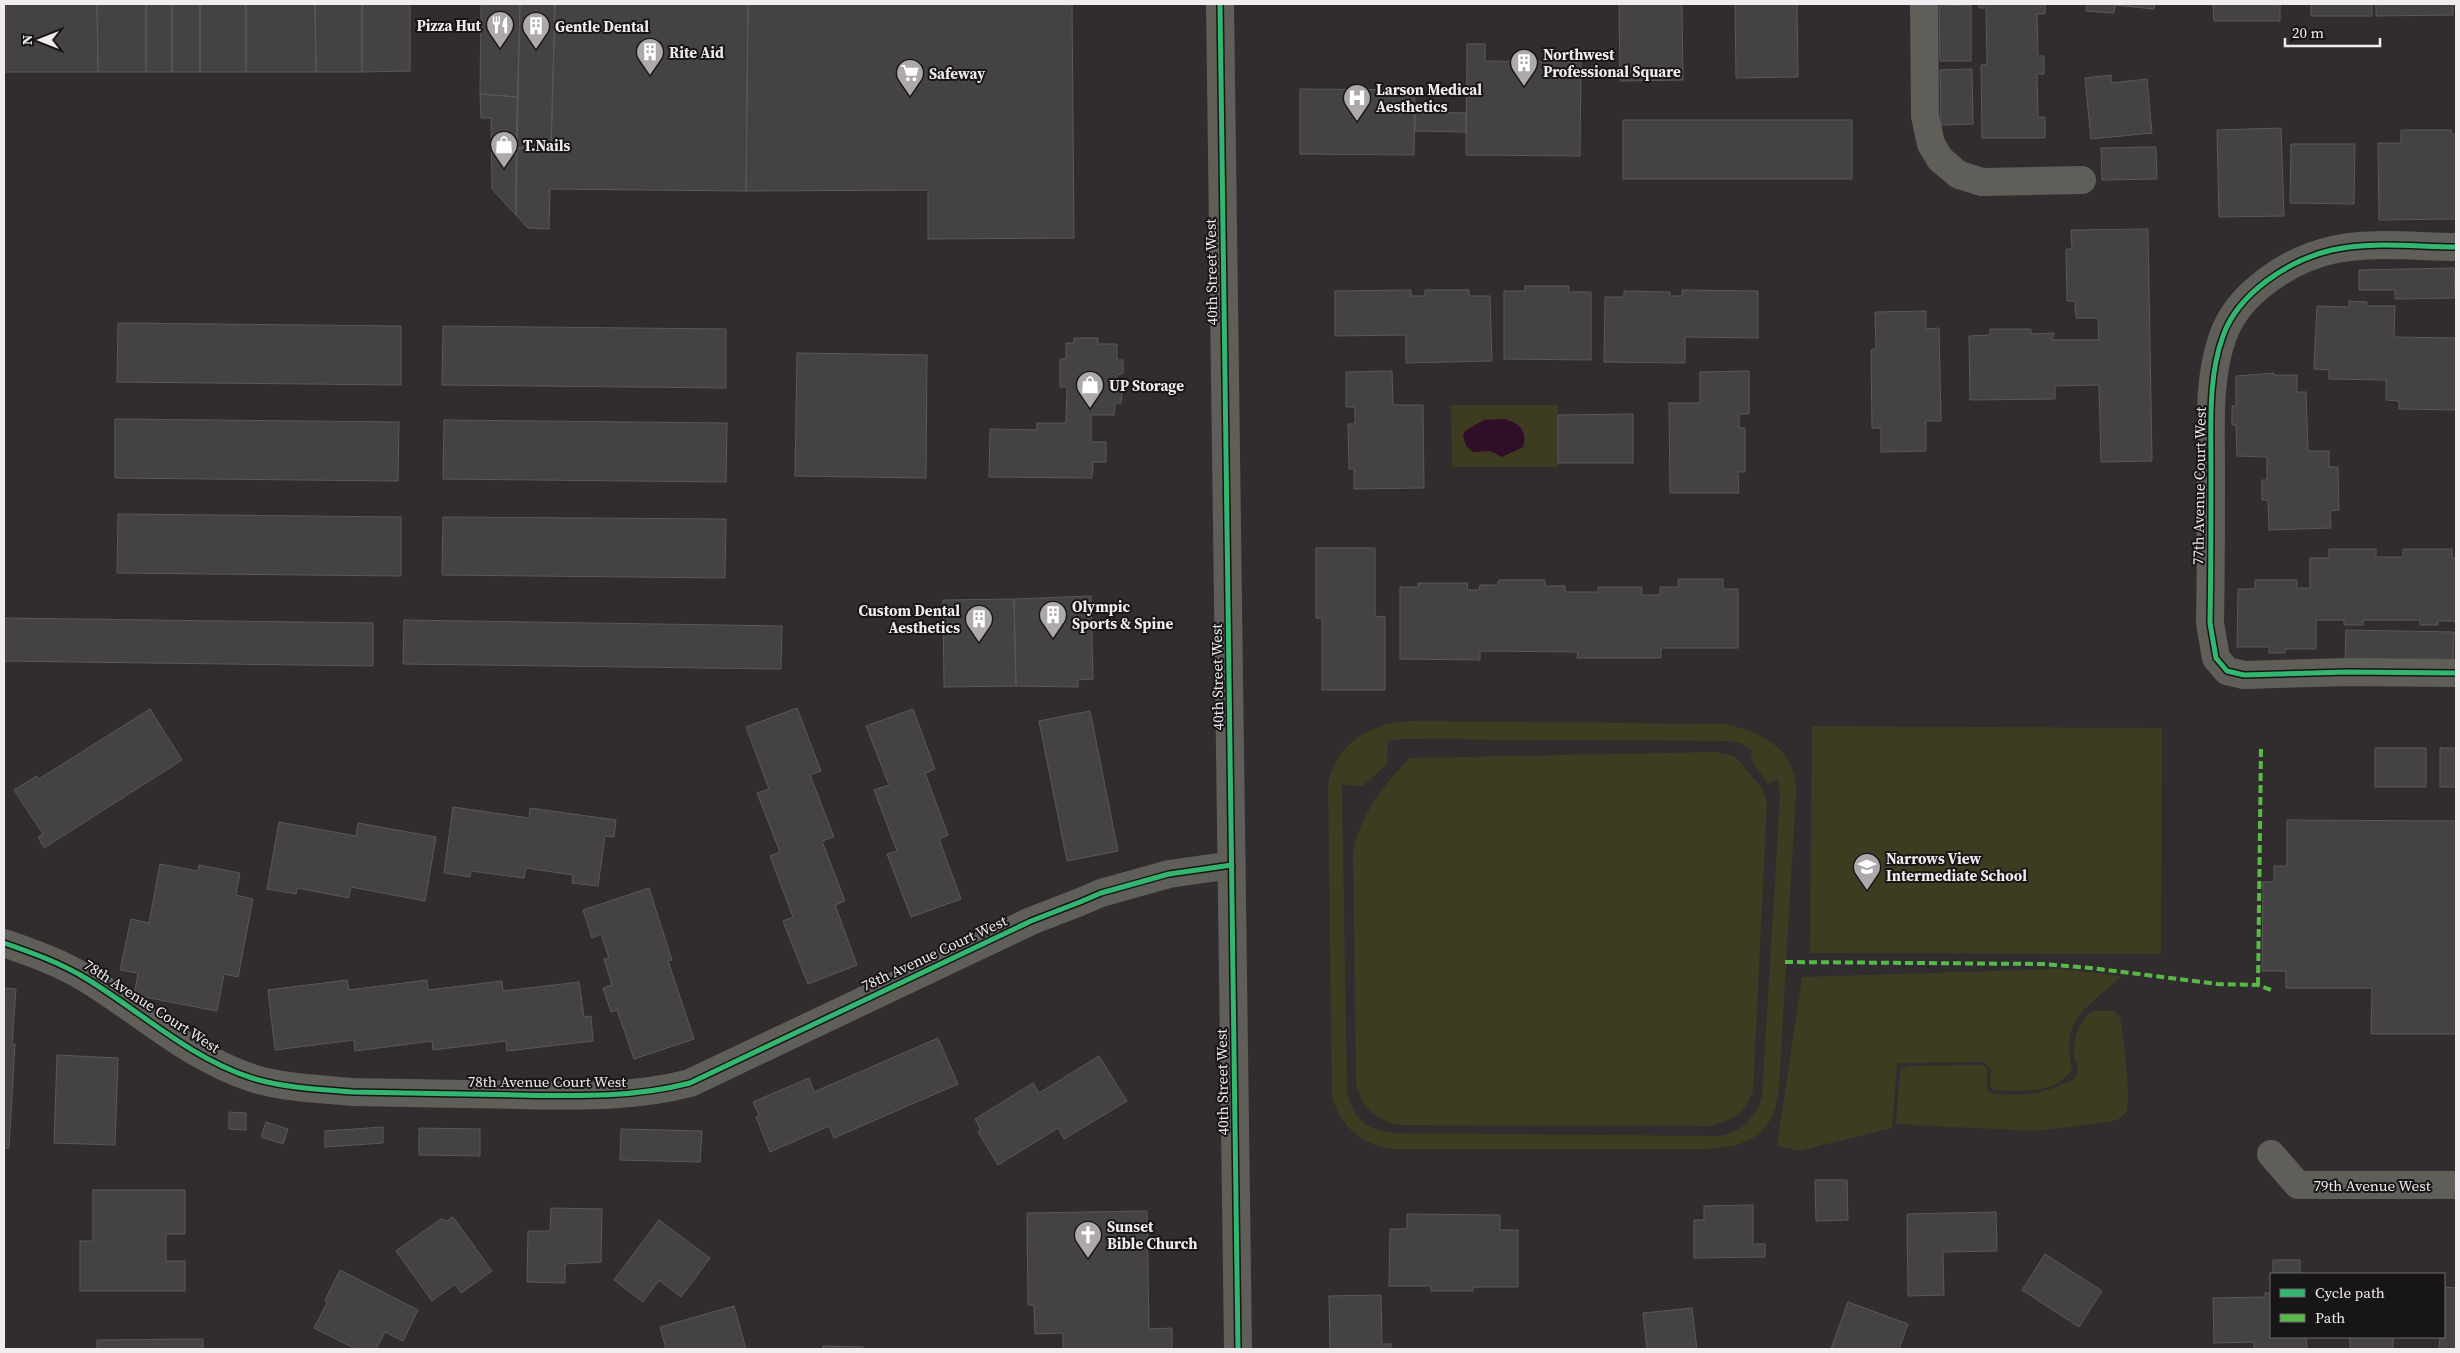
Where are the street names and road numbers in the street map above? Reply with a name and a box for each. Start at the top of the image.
street label: 40th Street West [1200,218,1222,325]
street label: 77th Avenue Court West [2187,407,2211,565]
street label: 40th Street West [1206,623,1228,730]
street label: 78th Avenue Court West [858,910,1010,996]
street label: 78th Avenue Court West [80,954,224,1058]
street label: 40th Street West [1211,1028,1233,1135]
street label: 78th Avenue Court West [468,1071,626,1092]
street label: 79th Avenue West [2313,1175,2431,1196]

